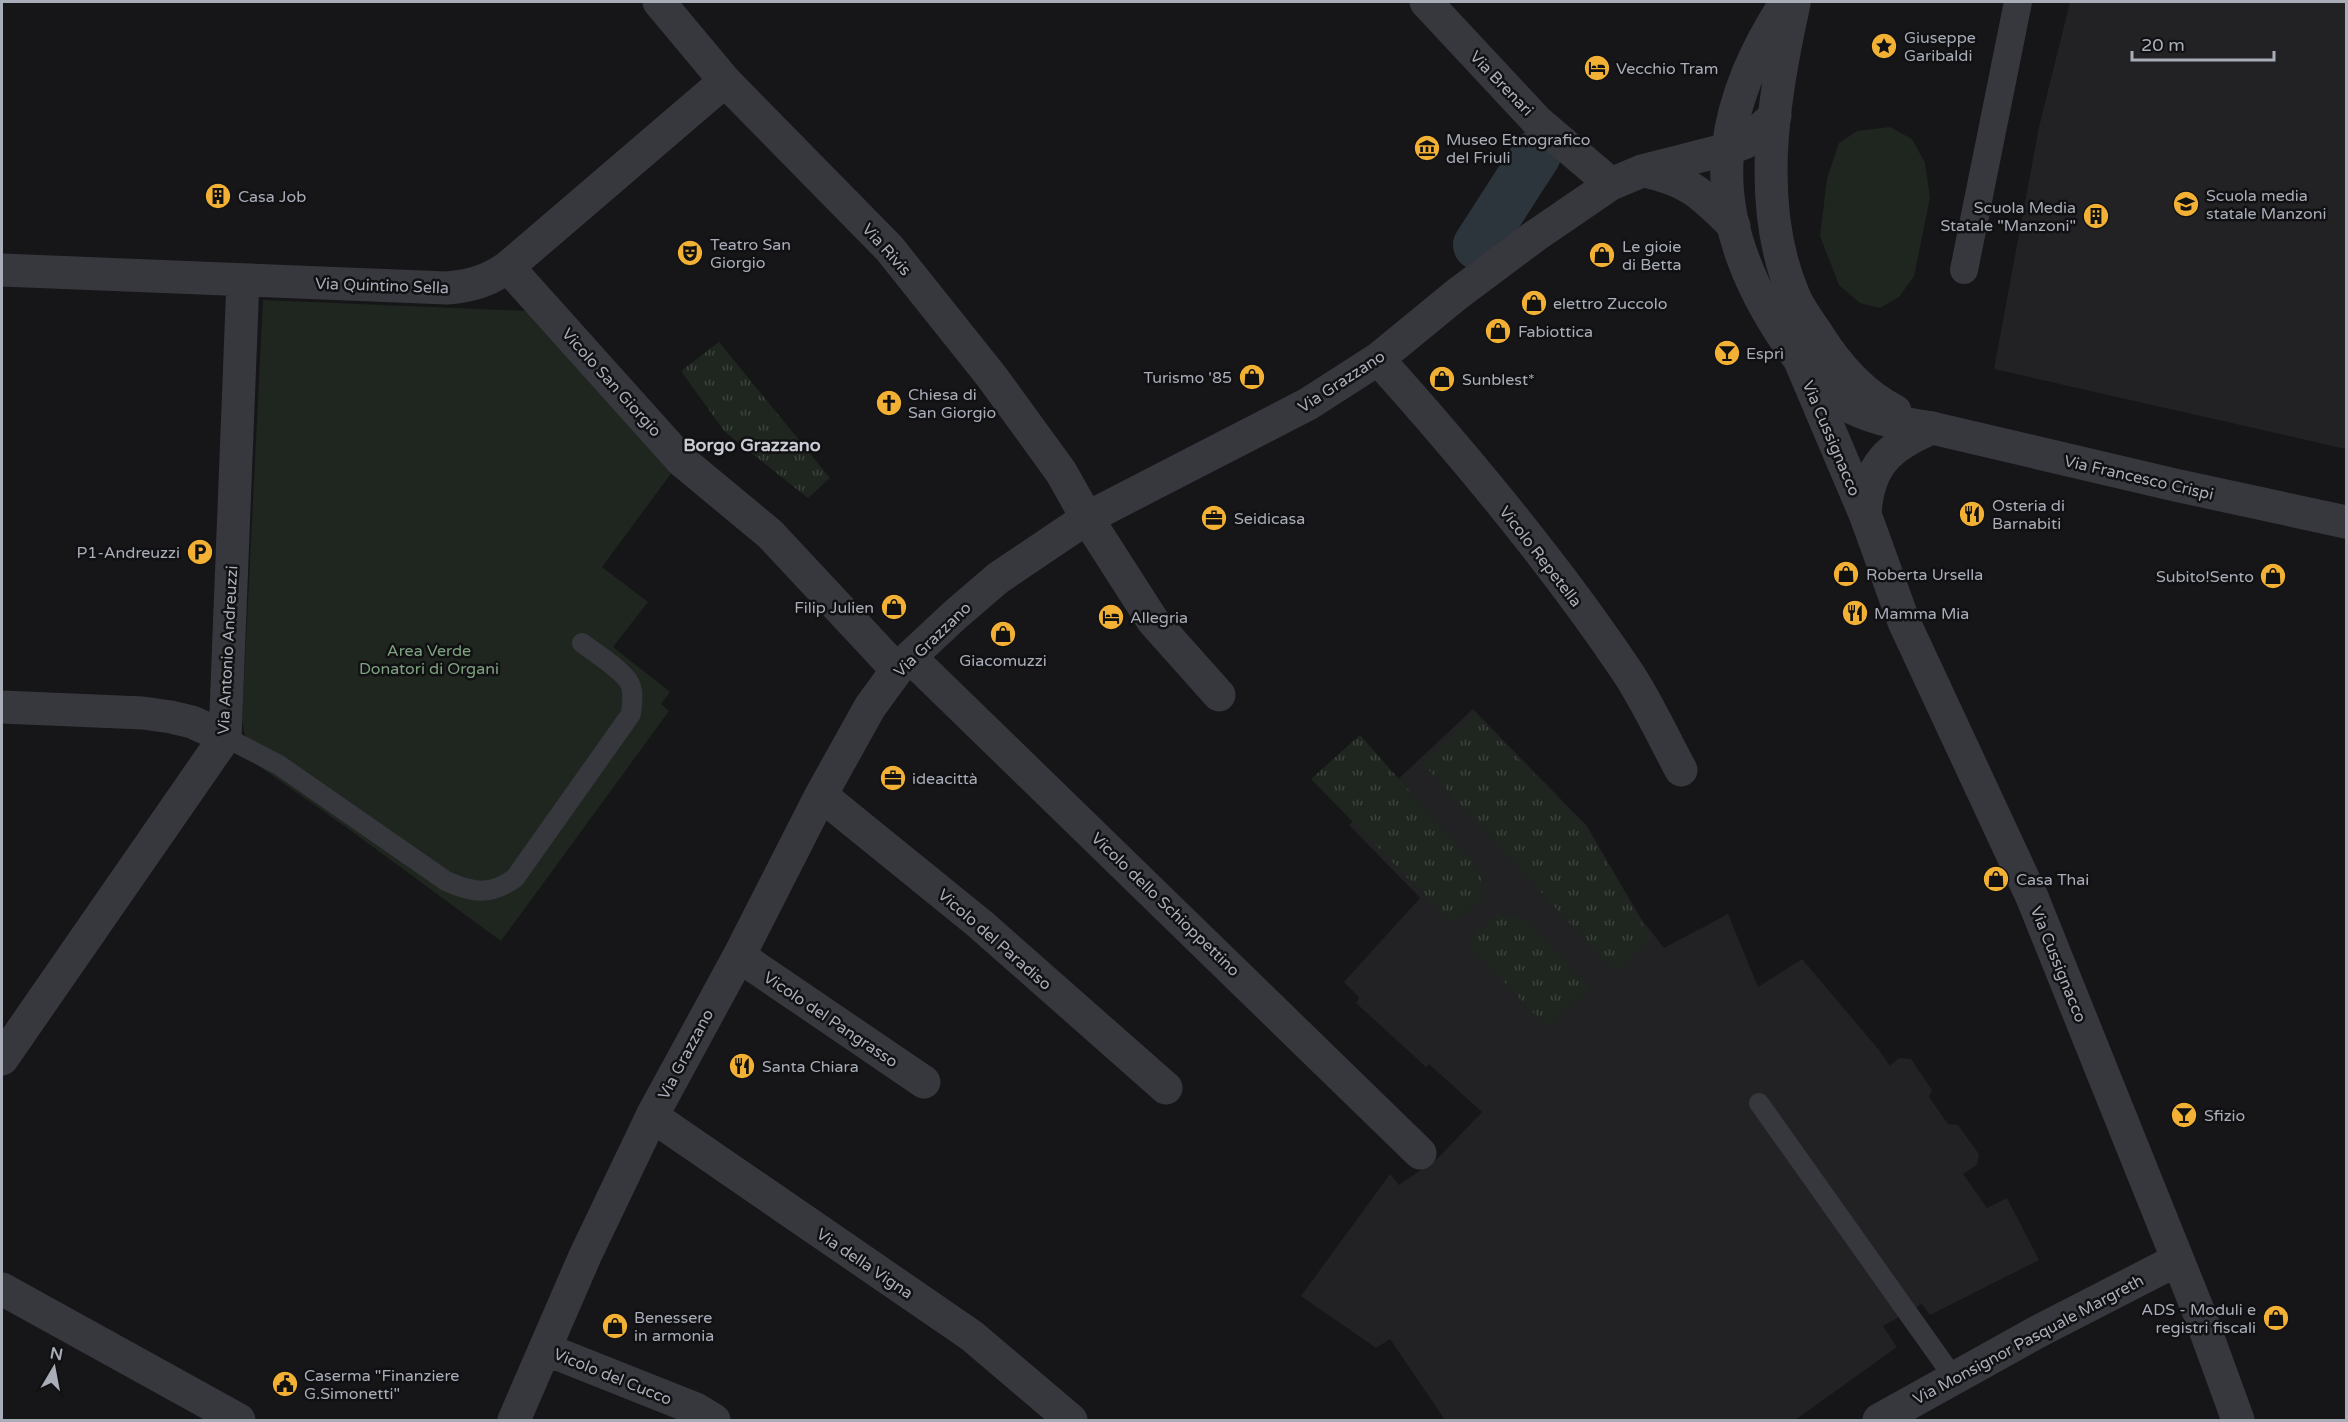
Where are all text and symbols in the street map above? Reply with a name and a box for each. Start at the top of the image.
scale bar [2132,24,2274,62]
place label: Giuseppe Garibaldi [1904,28,1976,66]
place icon: Giuseppe Garibaldi [1869,31,1899,61]
text: 20 m [2141,34,2185,56]
street label: Via Brenari [1465,47,1537,120]
hotel icon: Vecchio Tram [1582,53,1612,83]
place label: Vecchio Tram [1616,59,1718,79]
place label: Museo Etnografico del Friuli [1446,130,1591,168]
museum icon: Museo Etnografico del Friuli [1412,133,1442,163]
building icon: Casa Job [203,181,233,211]
place label: Scuola media statale Manzoni [2206,186,2326,224]
place label: Casa Job [238,187,306,207]
school or university icon: Scuola media statale Manzoni [2171,189,2201,219]
place label: Scuola Media Statale "Manzoni" [1941,198,2076,236]
building icon: Scuola Media Statale "Manzoni" [2081,201,2111,231]
street label: Via Rivis [858,219,915,280]
place label: Teatro San Giorgio [710,235,791,273]
place label: Le gioie di Betta [1622,237,1682,275]
theatre icon: Teatro San Giorgio [675,238,705,268]
shop icon: Le gioie di Betta [1587,240,1617,270]
street label: Via Quintino Sella [315,274,449,298]
shop icon: elettro Zuccolo [1519,288,1549,318]
place label: elettro Zuccolo [1553,294,1667,314]
shop icon: Fabiottica [1483,316,1513,346]
place label: Fabiottica [1518,322,1593,342]
street label: Vicolo San Giorgio [557,324,665,441]
bar icon: Esprì [1712,338,1742,368]
place label: Esprì [1746,344,1784,364]
street label: Via Grazzano [1294,346,1389,417]
shop icon: Turismo '85 [1237,362,1267,392]
shop icon: Sunblest* [1427,364,1457,394]
place label: Turismo '85 [1143,368,1232,388]
place label: Sunblest* [1462,370,1535,390]
street label: Via Cussignacco [1798,378,1864,499]
place label: Chiesa di San Giorgio [908,385,996,423]
church icon: Chiesa di San Giorgio [874,388,904,418]
district label: Borgo Grazzano [683,434,821,456]
street label: Via Francesco Crispi [2062,451,2215,505]
place label: Osteria di Barnabiti [1992,496,2065,534]
restaurant icon: Osteria di Barnabiti [1957,499,1987,529]
street label: Vicolo Repetella [1495,502,1586,611]
office icon: Seidicasa [1199,503,1229,533]
place label: Seidicasa [1234,509,1305,529]
parking icon: P1-Andreuzzi [185,537,215,567]
place label: P1-Andreuzzi [77,543,180,563]
shop icon: Roberta Ursella [1831,559,1861,589]
shop icon: Subito!Sento [2258,561,2288,591]
street label: Via Antonio Andreuzzi [214,565,242,735]
place label: Roberta Ursella [1866,565,1983,585]
place label: Subito!Sento [2156,567,2254,587]
shop icon: Filip Julien [879,592,909,622]
place label: Filip Julien [794,598,874,618]
street label: Via Grazzano [890,598,976,682]
restaurant icon: Mamma Mia [1840,598,1870,628]
hotel icon: Allegria [1096,602,1126,632]
place label: Mamma Mia [1874,604,1969,624]
place label: Allegria [1130,608,1188,628]
shop icon: Giacomuzzi [988,619,1018,649]
park label: Area Verde Donatori di Organi [359,641,499,679]
place label: Giacomuzzi [959,651,1047,671]
office icon: ideacittà [878,763,908,793]
place label: ideacittà [912,769,978,789]
street label: Vicolo dello Schioppettino [1087,828,1244,981]
shop icon: Casa Thai [1981,864,2011,894]
place label: Casa Thai [2016,870,2089,890]
street label: Vicolo del Paradiso [933,885,1055,995]
street label: Via Cussignacco [2026,903,2090,1025]
street label: Vicolo del Pangrasso [759,967,901,1072]
street label: Via Grazzano [654,1006,718,1103]
restaurant icon: Santa Chiara [727,1051,757,1081]
place label: Santa Chiara [762,1057,859,1077]
bar icon: Sfizio [2169,1100,2199,1130]
place label: Sfizio [2204,1106,2245,1126]
street label: Via della Vigna [812,1224,917,1303]
street label: Via Monsignor Pasquale Margreth [1910,1270,2147,1409]
place label: ADS - Moduli e registri fiscali [2141,1300,2256,1338]
shop icon: ADS - Moduli e registri fiscali [2261,1303,2291,1333]
place label: Benessere in armonia [634,1308,714,1346]
shop icon: Benessere in armonia [600,1311,630,1341]
north arrow [24,1338,84,1398]
text: N [48,1343,64,1365]
street label: Vicolo del Cucco [551,1344,675,1410]
place label: Caserma "Finanziere G.Simonetti" [304,1366,459,1404]
public building icon: Caserma "Finanziere G.Simonetti" [270,1369,300,1399]

